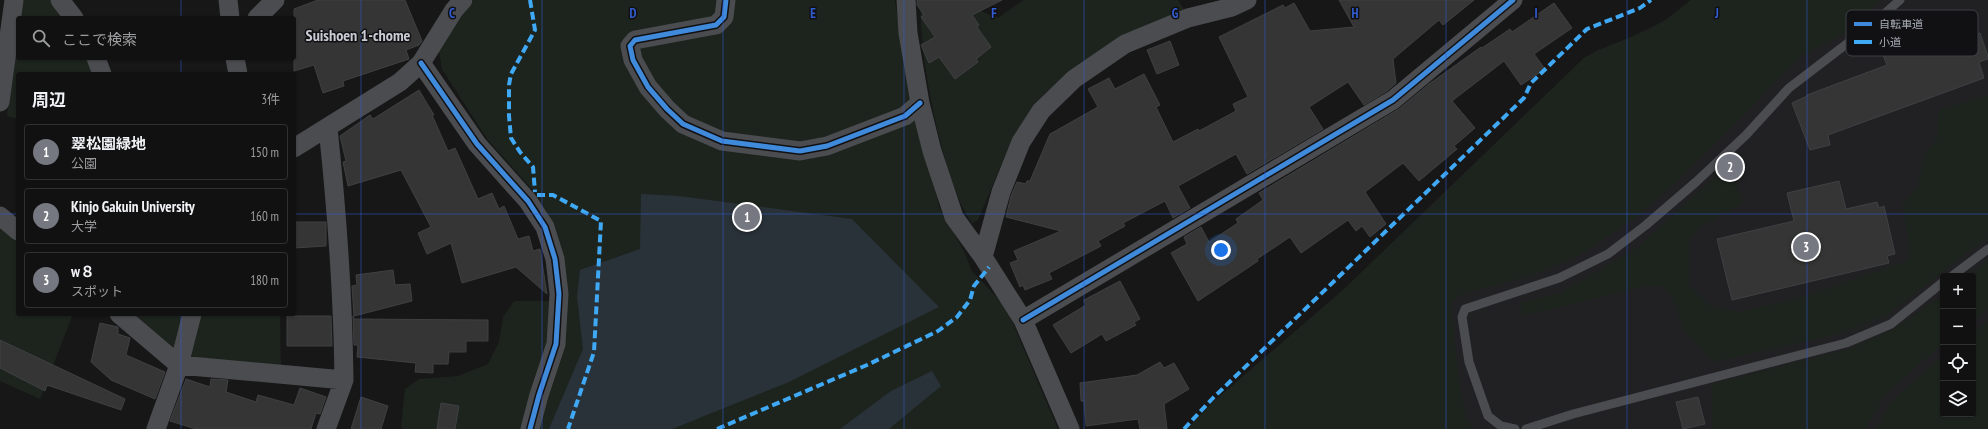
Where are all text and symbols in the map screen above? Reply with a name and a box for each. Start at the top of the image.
text: C [449,5,455,22]
text: D [630,5,637,22]
text: E [810,5,816,22]
text: F [991,5,997,22]
text: G [1172,5,1179,22]
text: H [1352,5,1359,22]
text: I [1534,5,1538,22]
text: J [1714,5,1719,22]
legend [1846,10,1978,56]
search box [16,16,296,60]
text: 自転車道 [1879,17,1923,31]
district label: Suishoen 1-chome [306,25,411,45]
icon: search [30,27,52,49]
text: ここで検索 [62,30,137,49]
text: 小道 [1879,35,1901,49]
text: 周辺 [32,89,66,111]
text: 3件 [261,91,280,108]
text: 翠松園緑地 [71,134,146,153]
text: 1 [43,144,49,161]
text: 150 m [250,144,279,161]
pin: 2 [1717,152,1743,182]
text: 公園 [71,155,97,172]
text: Kinjo Gakuin University [71,197,195,216]
pin: 1 [734,202,760,232]
text: 2 [43,208,49,225]
text: 160 m [250,208,279,225]
text: 大学 [71,218,97,235]
pin: 3 [1793,232,1819,262]
your location [1211,240,1231,260]
text: w８ [71,262,95,281]
text: 3 [43,272,49,289]
text: 180 m [250,272,279,289]
map controls [1940,273,1976,417]
button: + [1940,273,1976,309]
text: スポット [71,283,123,300]
button: − [1940,309,1976,345]
button: locate [1940,345,1976,381]
button: layers [1940,381,1976,417]

